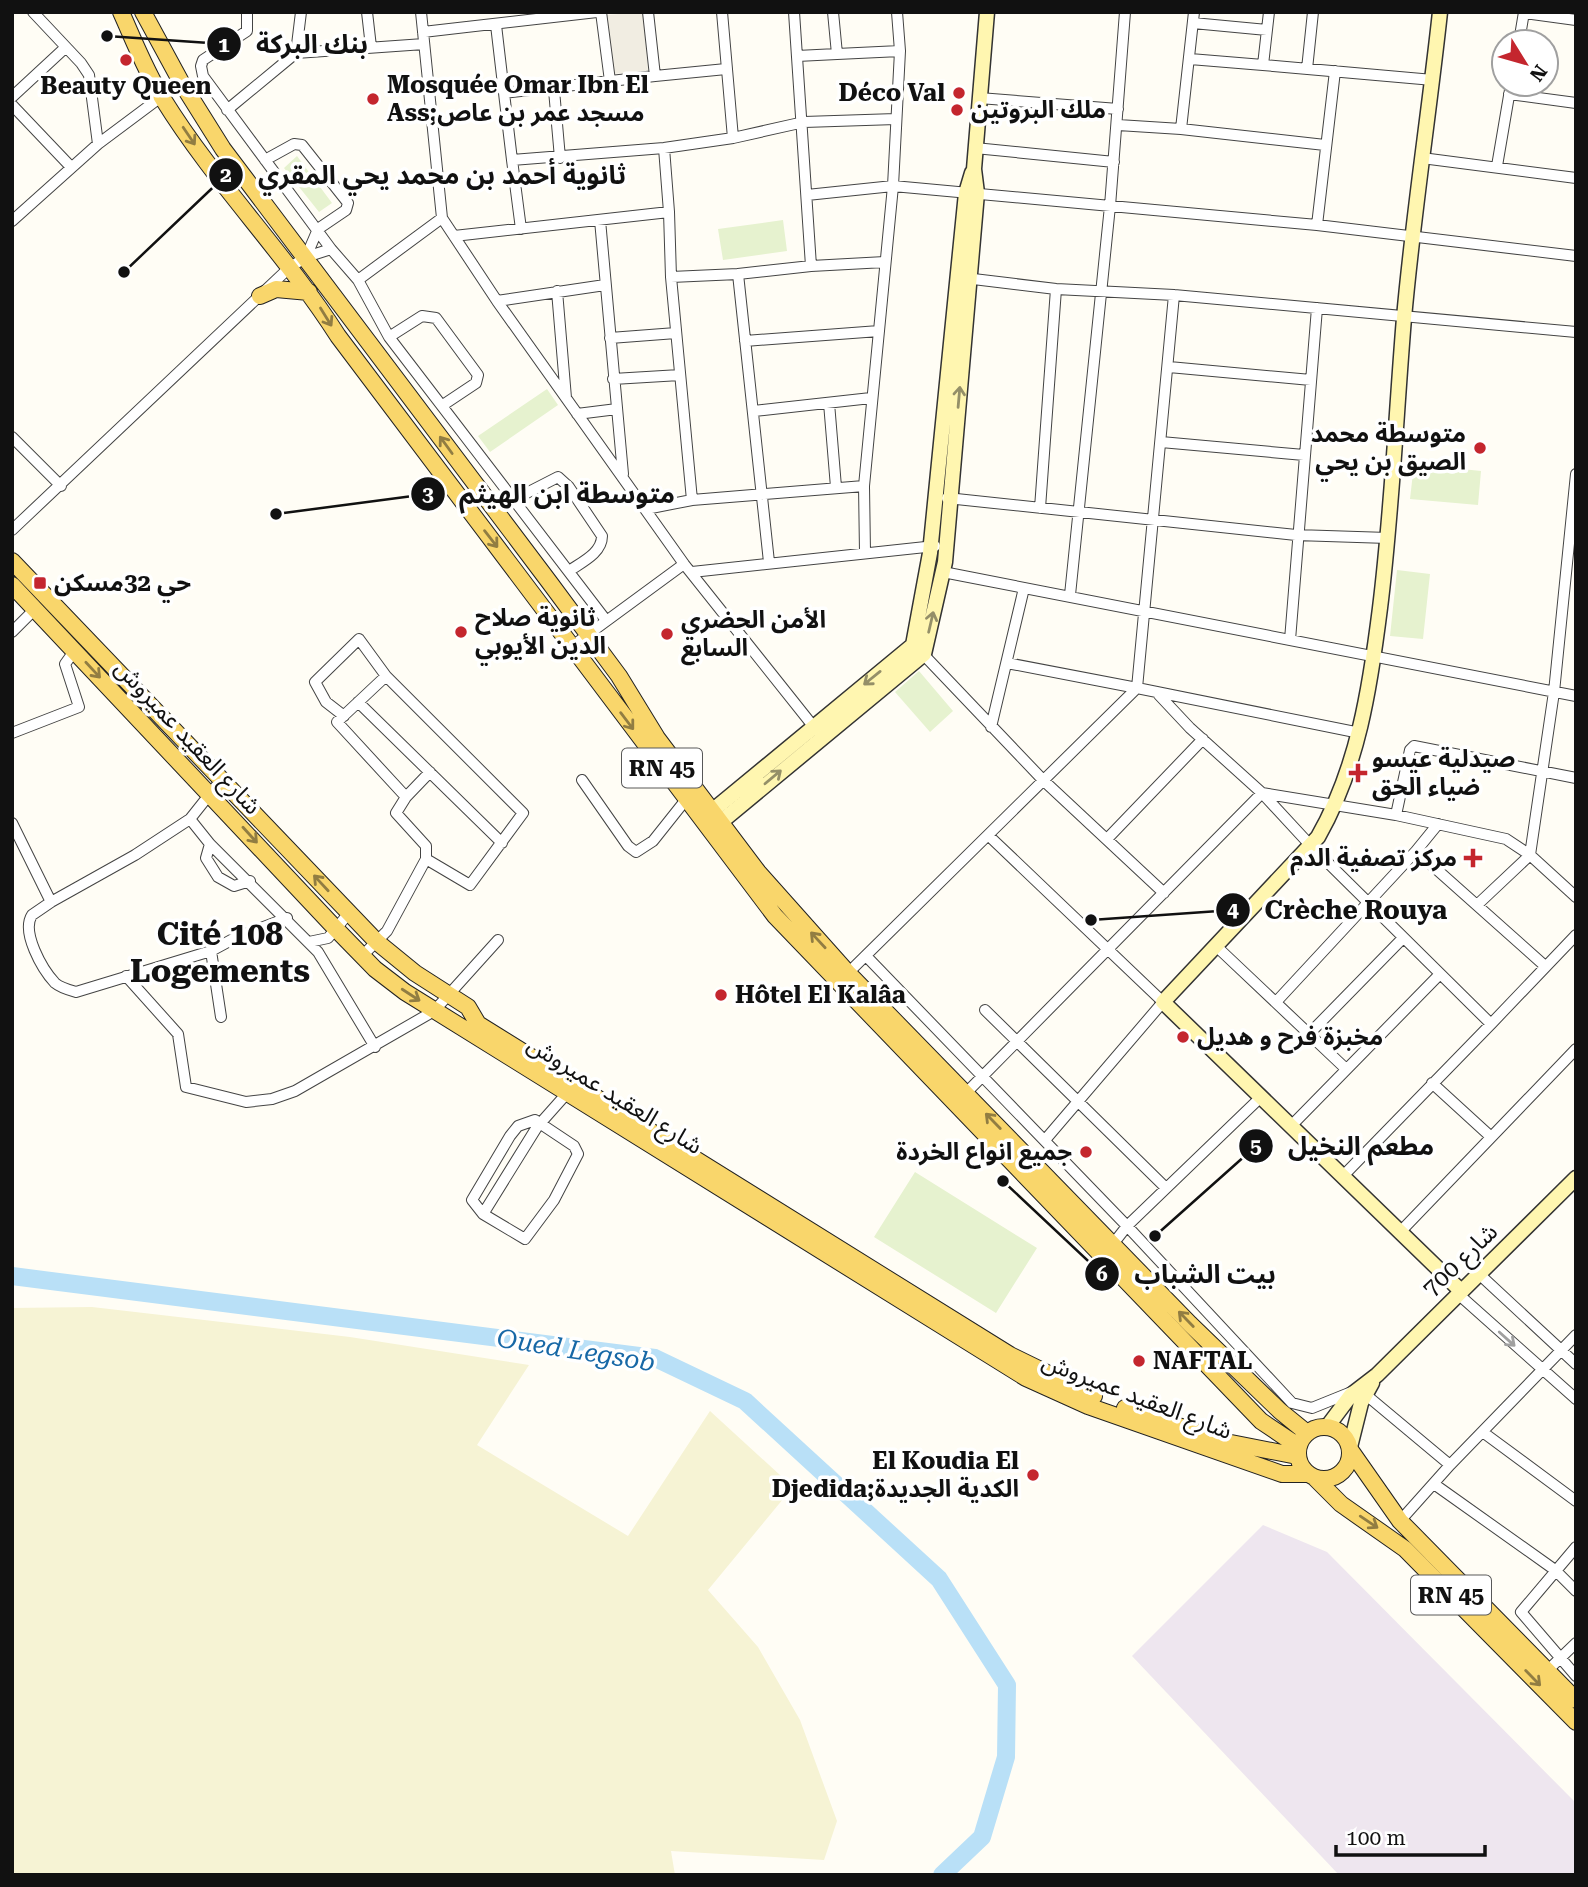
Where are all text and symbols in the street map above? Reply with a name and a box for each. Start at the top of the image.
callout: بنك البركة [207,21,382,68]
north arrow [1490,28,1560,98]
text: بنك البركة [256,29,368,59]
text: 1 [218,33,230,57]
marker: Beauty Queen [118,52,134,68]
text: N [1524,60,1552,86]
place label: Mosquée Omar Ibn El Ass;مسجد عمر بن عاص [387,71,649,127]
place label: Beauty Queen [40,72,212,100]
place label: Déco Val [838,79,945,107]
marker: Déco Val [951,85,967,101]
marker: Mosquée Omar Ibn El Ass;مسجد عمر بن عاص [365,91,381,107]
place label: ملك البروتين [971,96,1106,124]
marker: ملك البروتين [949,102,965,118]
one-way arrow [182,126,196,145]
callout: ثانوية أحمد بن محمد يحي المقري [209,151,640,198]
text: ثانوية أحمد بن محمد يحي المقري [258,158,626,196]
text: 2 [220,163,232,187]
one-way arrow [319,307,333,327]
one-way arrow [953,386,966,409]
place label: متوسطة محمد الصيق بن يحي [1311,420,1466,482]
one-way arrow [439,436,454,455]
marker: متوسطة محمد الصيق بن يحي [1472,440,1488,456]
callout: متوسطة ابن الهيثم [410,470,689,517]
text: متوسطة ابن الهيثم [459,479,675,514]
text: 3 [422,482,434,506]
one-way arrow [483,529,498,548]
place label: حي 32مسكن [54,569,191,603]
marker: حي 32مسكن [32,575,48,591]
place label: ثانوية صلاح الدين الأيوبي [475,604,606,666]
place label: الأمن الحضري السابع [681,606,826,666]
one-way arrow [925,611,938,634]
marker: ثانوية صلاح الدين الأيوبي [453,624,469,640]
marker: الأمن الحضري السابع [659,626,675,642]
street label: شارع العقيد عميروش [107,654,267,822]
one-way arrow [85,661,102,678]
one-way arrow [864,671,882,686]
one-way arrow [619,712,634,730]
place label: صيدلية عيسو ضياء الحق [1372,745,1515,802]
road number: RN 45 [622,748,702,788]
marker: صيدلية عيسو ضياء الحق [1350,765,1366,781]
one-way arrow [763,769,781,785]
one-way arrow [241,826,258,843]
place label: مركز تصفية الدم [1290,844,1457,876]
marker: مركز تصفية الدم [1463,848,1483,868]
one-way arrow [314,874,330,892]
callout: Crèche Rouya [1216,886,1461,933]
text: Crèche Rouya [1265,895,1447,925]
text: 4 [1227,898,1239,922]
district label: Cité 108 Logements [130,915,310,990]
one-way arrow [809,932,826,949]
place label: Hôtel El Kalâa [735,981,906,1009]
marker: Hôtel El Kalâa [713,987,729,1003]
one-way arrow [400,989,420,1003]
place label: مخبزة فرح و هديل [1197,1023,1383,1054]
marker: مخبزة فرح و هديل [1175,1029,1191,1045]
street label: شارع العقيد عميروش [521,1030,708,1163]
one-way arrow [985,1113,1002,1130]
callout: مطعم النخيل [1239,1122,1448,1169]
text: مطعم النخيل [1288,1131,1434,1166]
text: 5 [1250,1134,1262,1158]
place label: جميع انواع الخردة [896,1138,1072,1170]
marker: جميع انواع الخردة [1078,1144,1094,1160]
street label: شارع 700 [1417,1218,1505,1305]
callout: بيت الشباب [1085,1250,1289,1297]
text: بيت الشباب [1134,1259,1276,1290]
text: 6 [1096,1262,1108,1286]
one-way arrow [1177,1311,1194,1328]
water label: Oued Legsob [495,1323,657,1377]
one-way arrow [1498,1331,1516,1347]
street label: شارع العقيد عميروش [1037,1347,1236,1448]
place label: NAFTAL [1153,1347,1252,1375]
marker: NAFTAL [1131,1353,1147,1369]
place label: El Koudia El Djedida;الكدية الجديدة [772,1447,1019,1503]
marker: El Koudia El Djedida;الكدية الجديدة [1025,1467,1041,1483]
one-way arrow [1359,1515,1378,1529]
road number: RN 45 [1411,1576,1491,1614]
one-way arrow [1525,1669,1542,1686]
scale bar [1336,1814,1485,1858]
text: 100 m [1346,1826,1406,1850]

